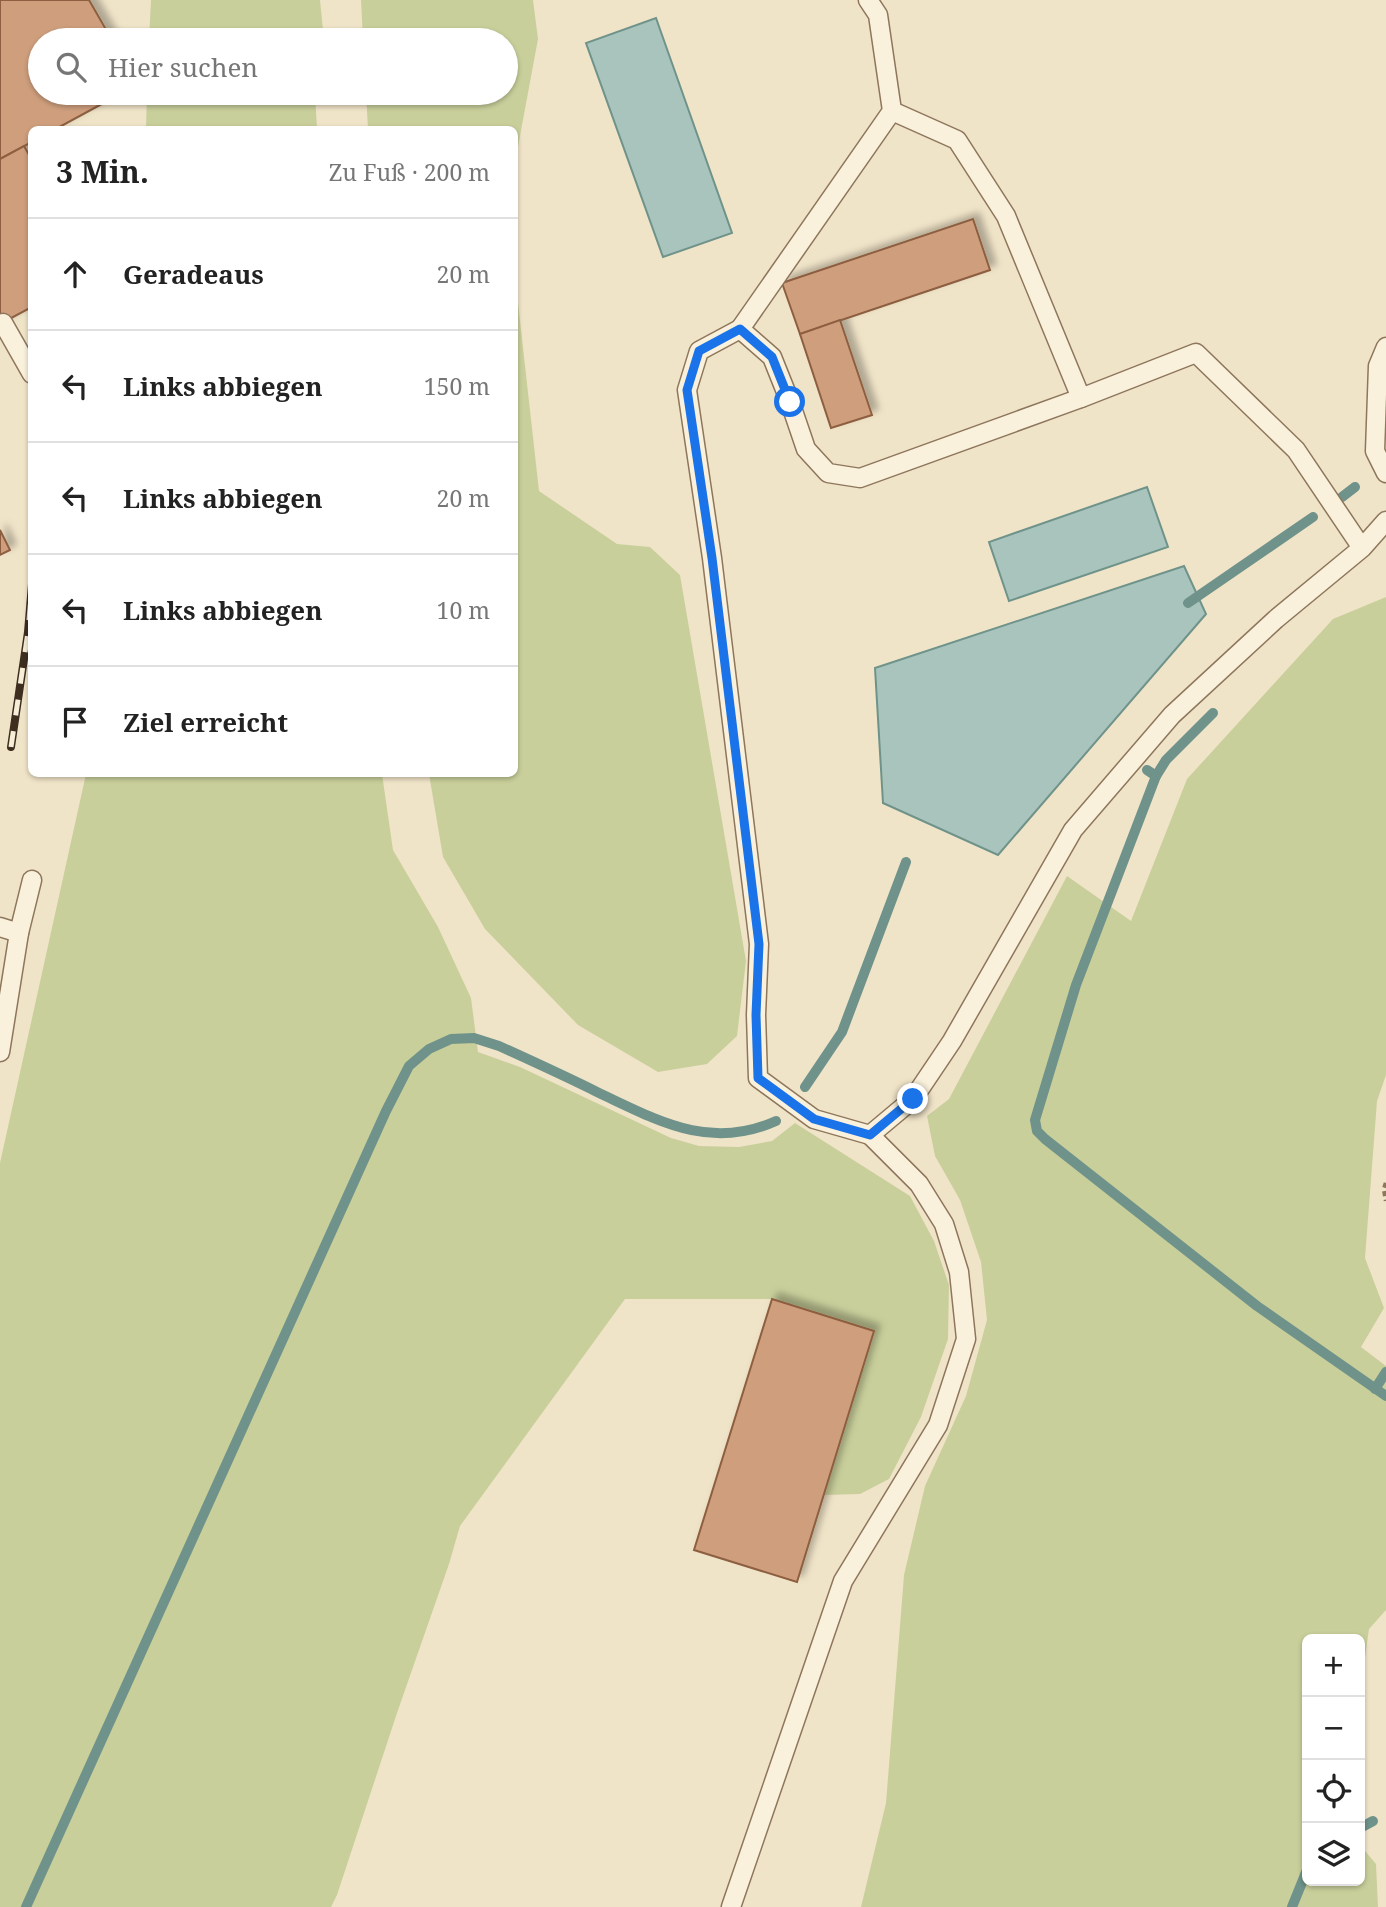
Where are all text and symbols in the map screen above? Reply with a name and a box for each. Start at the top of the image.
search box [28,28,518,105]
icon: search [52,48,90,86]
text: Hier suchen [108,49,258,85]
text: 3 Min. [56,151,149,192]
text: Zu Fuß · 200 m [329,156,490,188]
icon: ahead [56,255,94,293]
text: Geradeaus [123,256,264,292]
text: 20 m [437,258,490,290]
icon: left [56,367,94,405]
text: Links abbiegen [123,368,322,404]
text: 150 m [424,370,490,402]
route start [774,386,805,417]
icon: left [56,479,94,517]
text: Links abbiegen [123,480,322,516]
text: 20 m [437,482,490,514]
icon: left [56,591,94,629]
text: Links abbiegen [123,592,322,628]
text: 10 m [437,594,490,626]
icon: arrive [56,703,94,741]
text: Ziel erreicht [123,704,288,740]
route end [897,1083,928,1114]
map controls [1302,1634,1365,1886]
button: + [1302,1634,1365,1697]
button: − [1302,1697,1365,1760]
button: locate [1302,1760,1365,1823]
button: layers [1302,1823,1365,1886]

